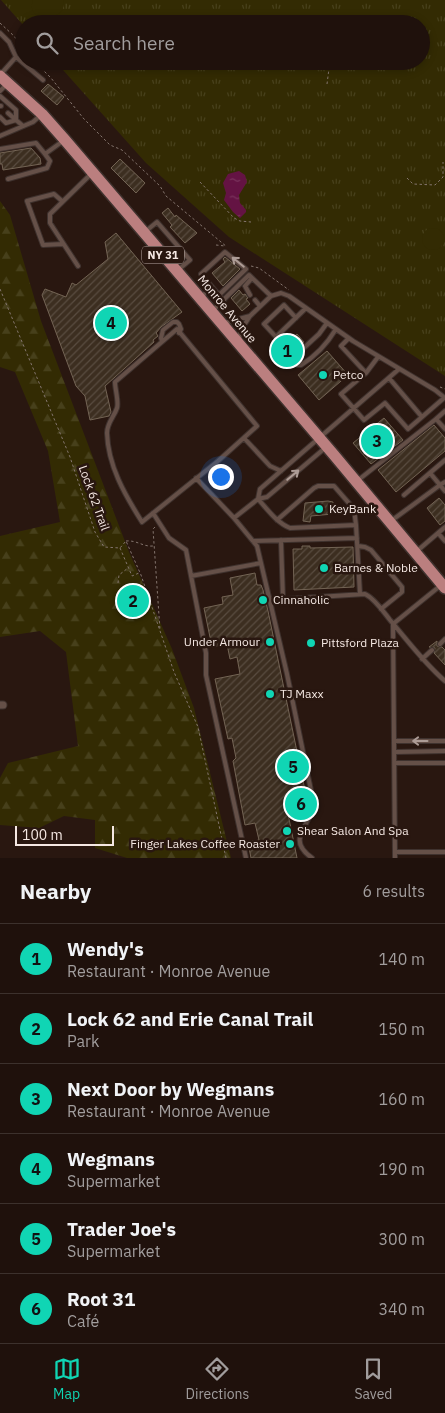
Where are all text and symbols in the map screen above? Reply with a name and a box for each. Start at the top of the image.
search box [15,15,430,70]
icon: search [33,29,61,57]
text: Search here [73,31,175,55]
road number: NY 31 [142,246,184,264]
one-way arrow [232,257,245,268]
street label: Monroe Avenue [195,272,260,346]
pin: 4 [95,304,127,342]
pin: 1 [271,332,303,370]
place label: Petco [333,367,364,382]
marker: Petco [317,369,329,381]
pin: 3 [361,422,393,460]
street label: Lock 62 Trail [76,463,113,533]
your location [208,464,234,490]
one-way arrow [287,469,300,480]
place label: KeyBank [329,501,377,516]
marker: KeyBank [313,503,325,515]
place label: Barnes & Noble [334,560,418,575]
marker: Barnes & Noble [318,562,330,574]
pin: 2 [117,582,149,620]
place label: Cinnaholic [273,592,329,607]
marker: Cinnaholic [257,594,269,606]
place label: Under Armour [184,634,261,649]
place label: Pittsford Plaza [321,635,400,650]
marker: Under Armour [264,636,276,648]
marker: Pittsford Plaza [305,637,317,649]
place label: TJ Maxx [280,686,324,701]
marker: TJ Maxx [264,688,276,700]
one-way arrow [412,736,428,746]
pin: 5 [277,748,309,786]
pin: 6 [285,785,317,823]
scale bar [15,823,114,846]
place label: Shear Salon And Spa [297,823,409,838]
marker: Shear Salon And Spa [281,825,293,837]
text: 100 m [22,826,63,844]
place label: Finger Lakes Coffee Roaster [130,836,281,851]
marker: Finger Lakes Coffee Roaster [284,838,296,850]
text: Nearby [20,877,91,905]
text: 6 results [362,881,425,901]
text: Wendy's [67,937,144,961]
text: 1 [31,949,41,969]
text: 140 m [378,949,425,969]
text: Restaurant · Monroe Avenue [67,961,270,981]
text: Lock 62 and Erie Canal Trail [67,1007,313,1031]
text: 2 [31,1019,41,1039]
text: 150 m [378,1019,425,1039]
text: Park [67,1031,99,1051]
text: Next Door by Wegmans [67,1077,274,1101]
text: 3 [31,1089,41,1109]
text: 160 m [378,1089,425,1109]
text: Restaurant · Monroe Avenue [67,1101,270,1121]
text: Wegmans [67,1147,155,1171]
text: 4 [31,1159,41,1179]
text: 190 m [378,1159,425,1179]
text: Supermarket [67,1171,160,1191]
text: Trader Joe's [67,1217,176,1241]
text: 5 [31,1229,41,1249]
text: 300 m [378,1229,425,1249]
text: Supermarket [67,1241,160,1261]
text: Root 31 [67,1287,135,1311]
text: 6 [31,1299,41,1319]
text: 340 m [378,1299,425,1319]
text: Café [67,1311,99,1331]
tab: Map [53,1355,81,1403]
tab: Directions [186,1355,249,1403]
tab: Saved [354,1355,392,1403]

